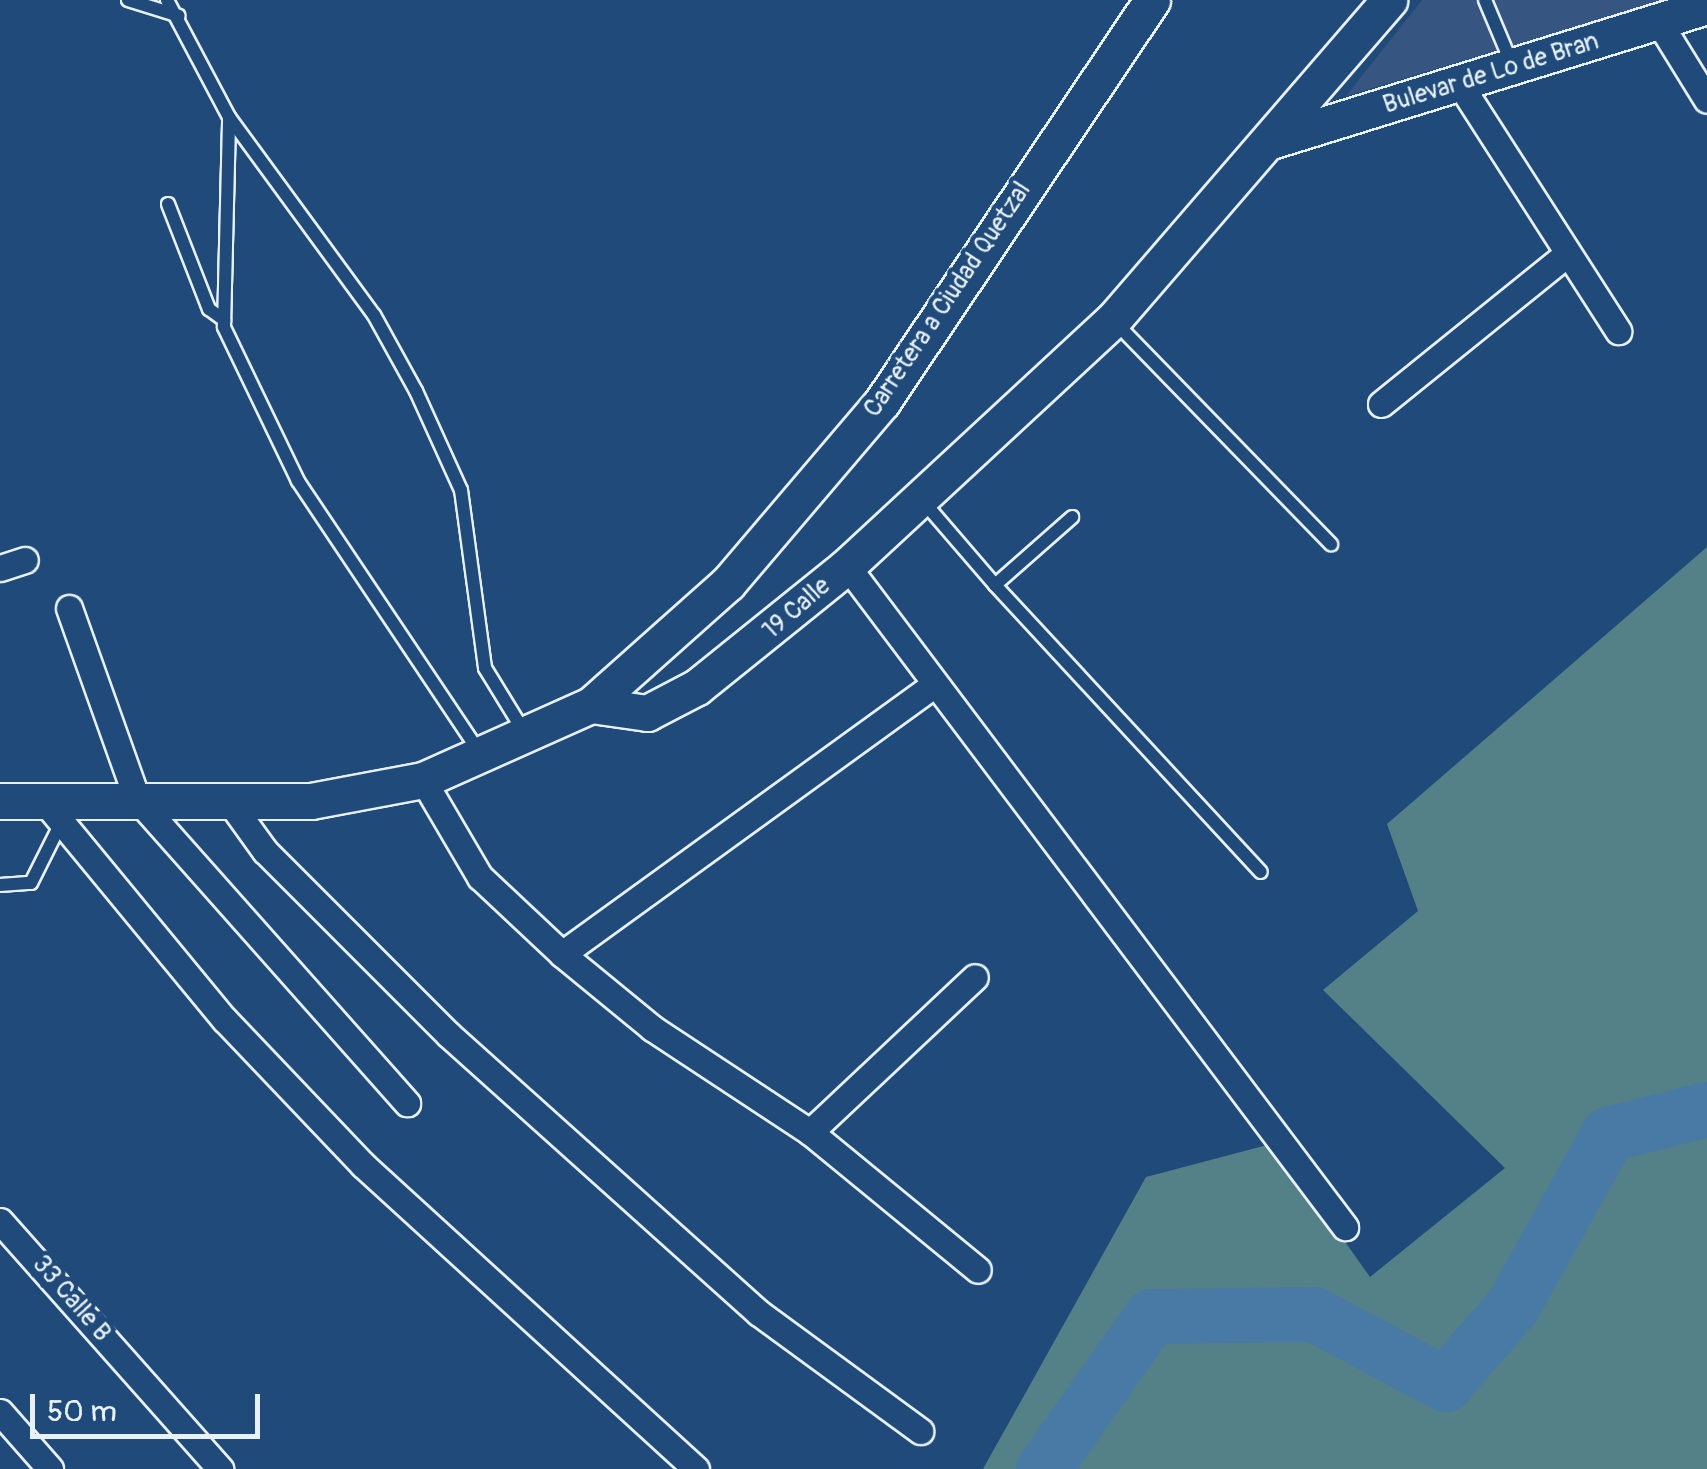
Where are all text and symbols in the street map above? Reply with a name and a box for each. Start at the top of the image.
street label: Bulevar de Lo de Bran [1380,27,1602,121]
street label: Carretera a Ciudad Quetzal [858,177,1038,423]
street label: 19 Calle [757,572,837,646]
street label: 33 Calle B [26,1250,116,1348]
scale bar [35,1374,265,1436]
text: 50 m [47,1393,117,1430]

